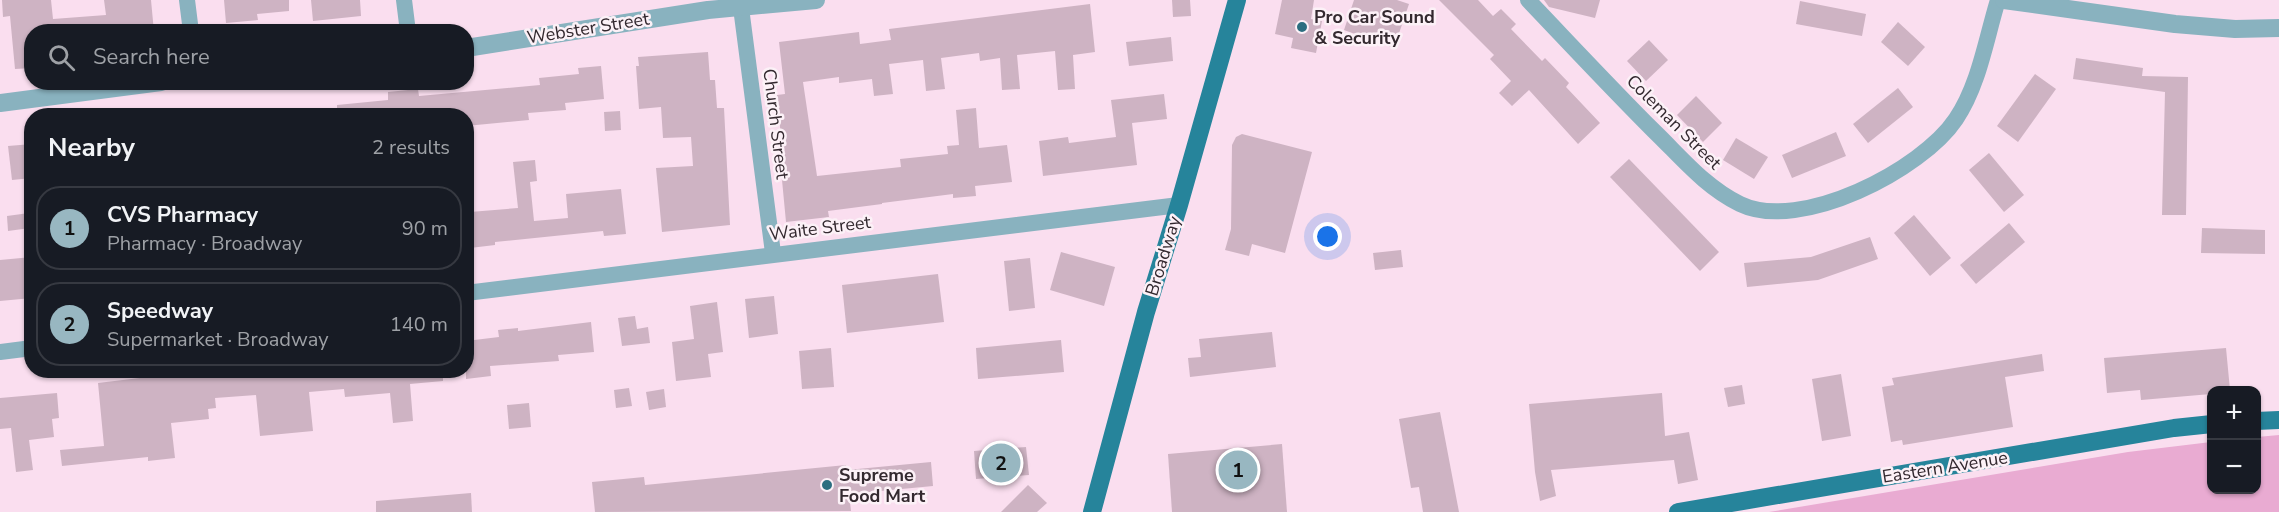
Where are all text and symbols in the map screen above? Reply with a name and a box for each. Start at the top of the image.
place label: Pro Car Sound & Security [1314,5,1435,50]
street label: Webster Street [525,6,651,50]
marker: Pro Car Sound & Security [1295,20,1309,34]
search box [24,24,474,90]
icon: search [45,41,78,74]
text: Search here [93,42,210,72]
street label: Church Street [757,67,795,181]
street label: Coleman Street [1621,69,1727,175]
text: Nearby [48,130,135,165]
text: 2 results [372,134,450,161]
text: CVS Pharmacy [107,200,258,230]
street label: Waite Street [768,210,873,246]
street label: Broadway [1140,212,1187,299]
text: 1 [64,215,76,242]
text: 90 m [402,215,448,242]
your location [1313,222,1342,251]
text: Pharmacy · Broadway [107,230,302,257]
text: Speedway [107,296,213,326]
text: 2 [64,311,76,338]
text: 140 m [390,311,448,338]
text: Supermarket · Broadway [107,326,328,353]
map controls [2207,386,2261,494]
button: + [2207,386,2261,440]
pin: 2 [982,440,1020,486]
button: − [2207,440,2261,494]
street label: Eastern Avenue [1880,445,2010,489]
pin: 1 [1218,448,1258,492]
place label: Supreme Food Mart [839,463,925,508]
marker: Supreme Food Mart [820,478,834,492]

